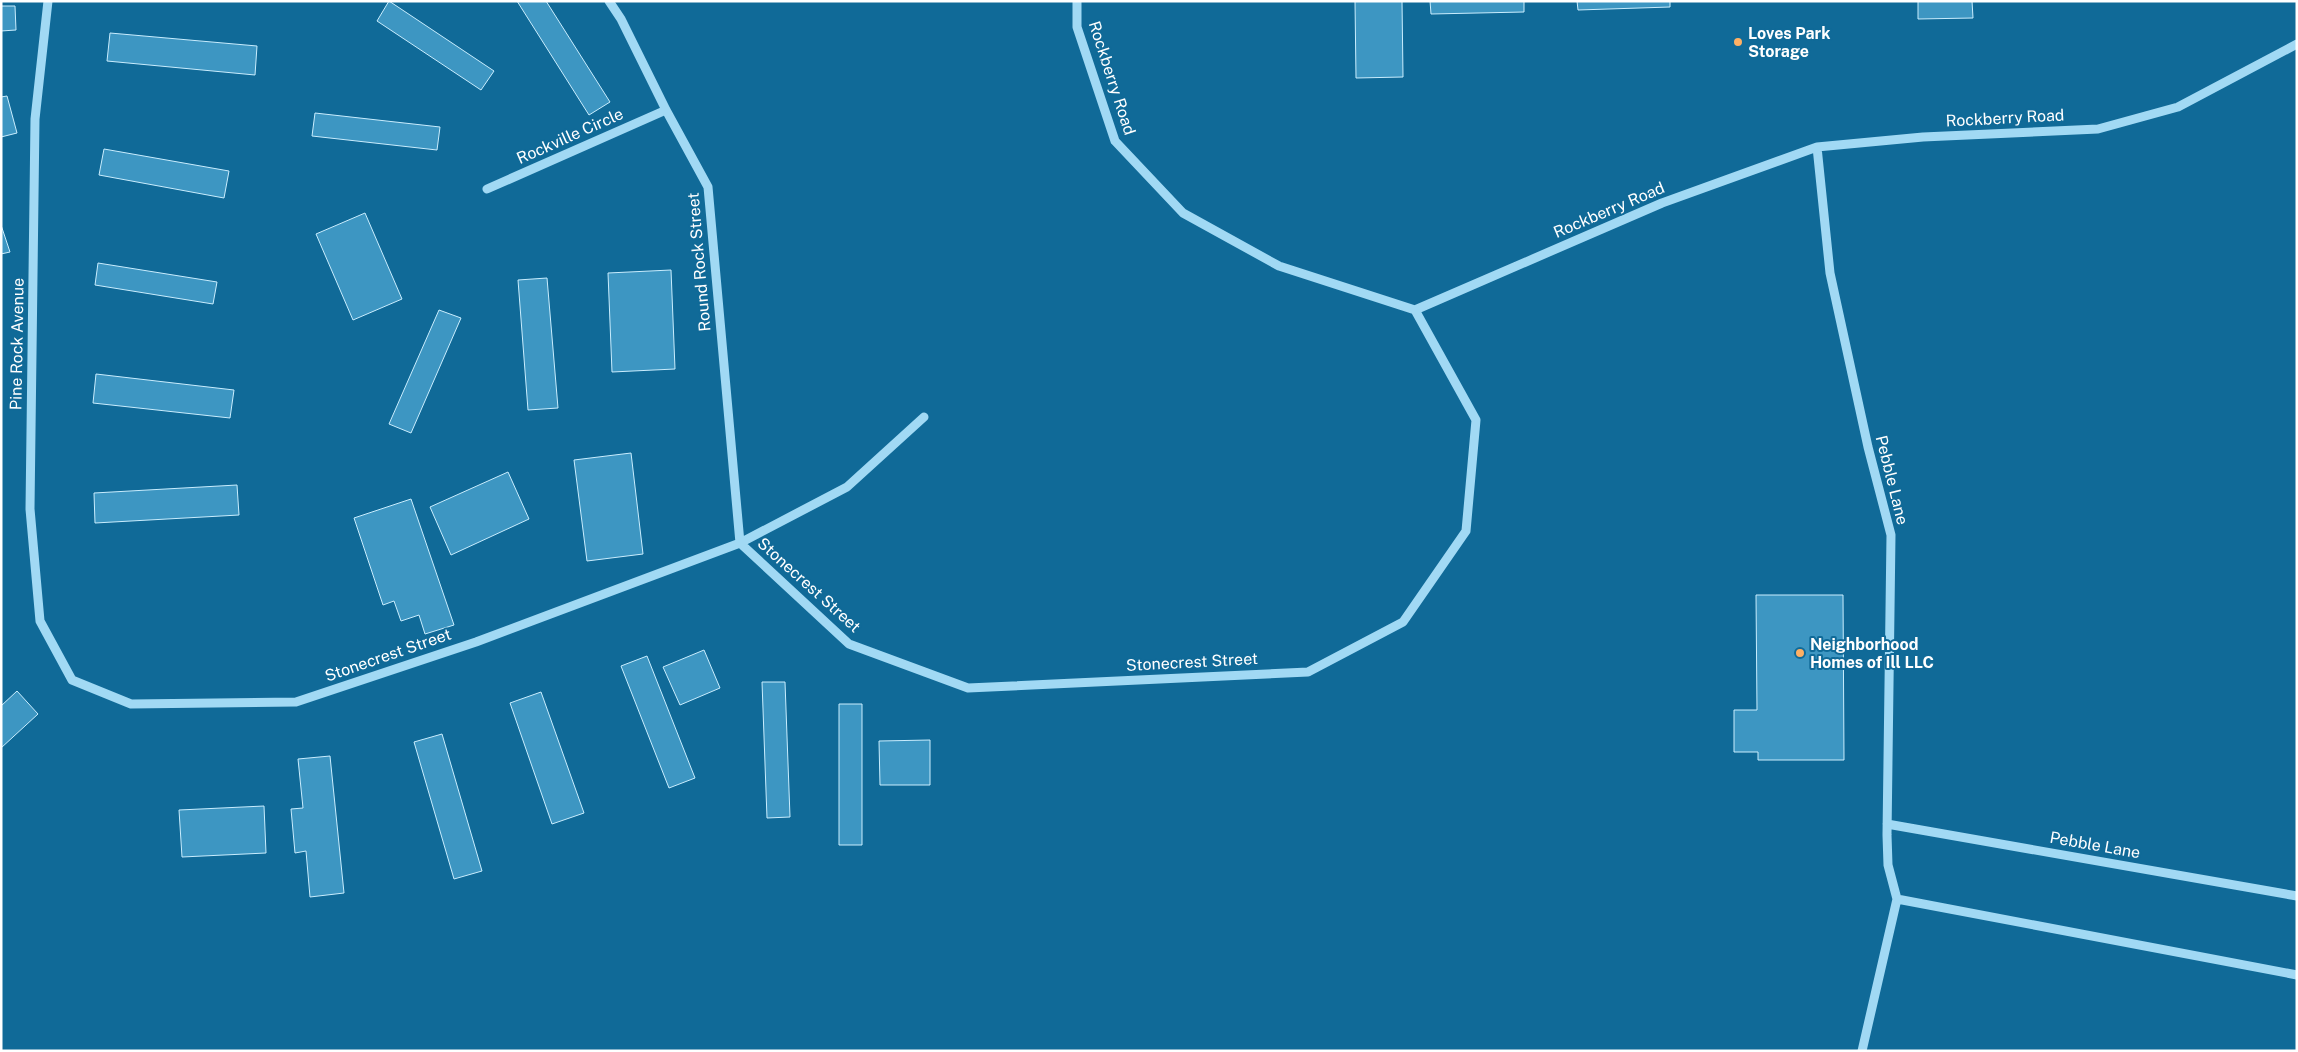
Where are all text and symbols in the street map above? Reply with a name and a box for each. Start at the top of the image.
street label: Rockberry Road [1085,19,1139,137]
place label: Loves Park Storage [1748,24,1830,61]
marker: Loves Park Storage [1732,36,1744,48]
street label: Rockville Circle [514,104,626,168]
street label: Rockberry Road [1945,105,2065,131]
street label: Rockberry Road [1551,178,1667,242]
street label: Round Rock Street [683,192,715,332]
street label: Pine Rock Avenue [6,278,28,410]
street label: Pebble Lane [1872,433,1912,527]
street label: Stonecrest Street [754,534,864,636]
street label: Stonecrest Street [322,624,454,686]
place label: Neighborhood Homes of Ill LLC [1810,635,1934,672]
marker: Neighborhood Homes of Ill LLC [1794,647,1806,659]
street label: Stonecrest Street [1125,649,1259,675]
street label: Pebble Lane [2048,828,2142,862]

